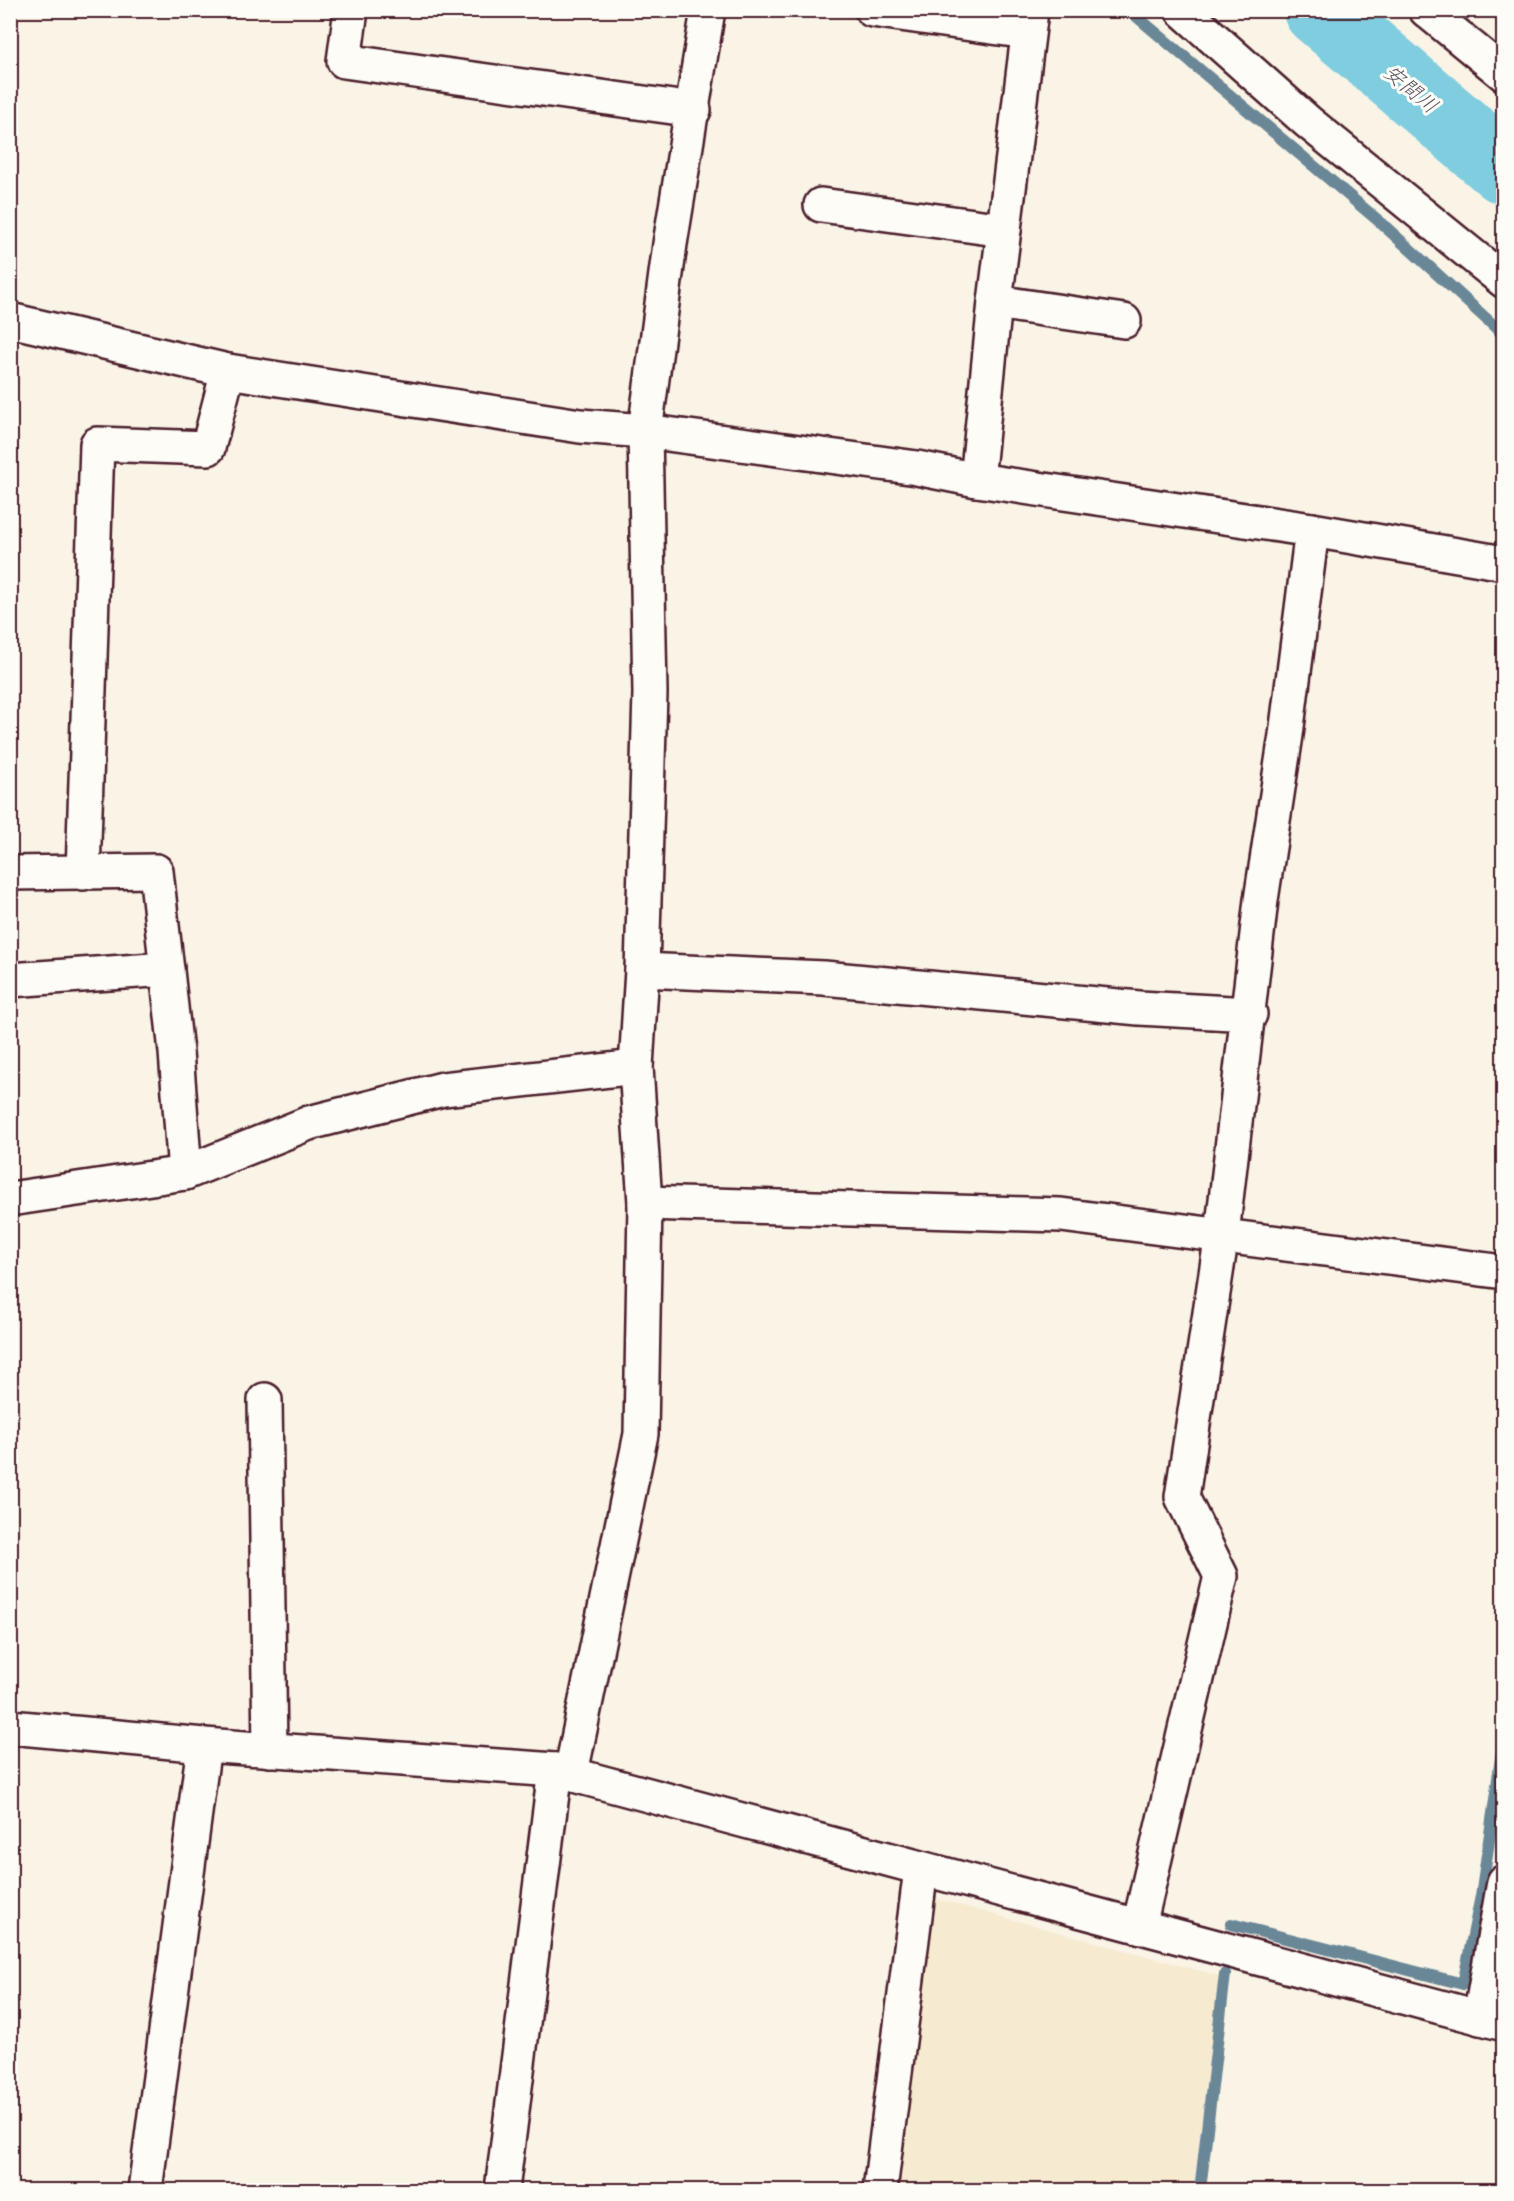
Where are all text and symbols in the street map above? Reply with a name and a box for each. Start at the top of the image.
water label: 安間川 [1375,60,1443,123]

